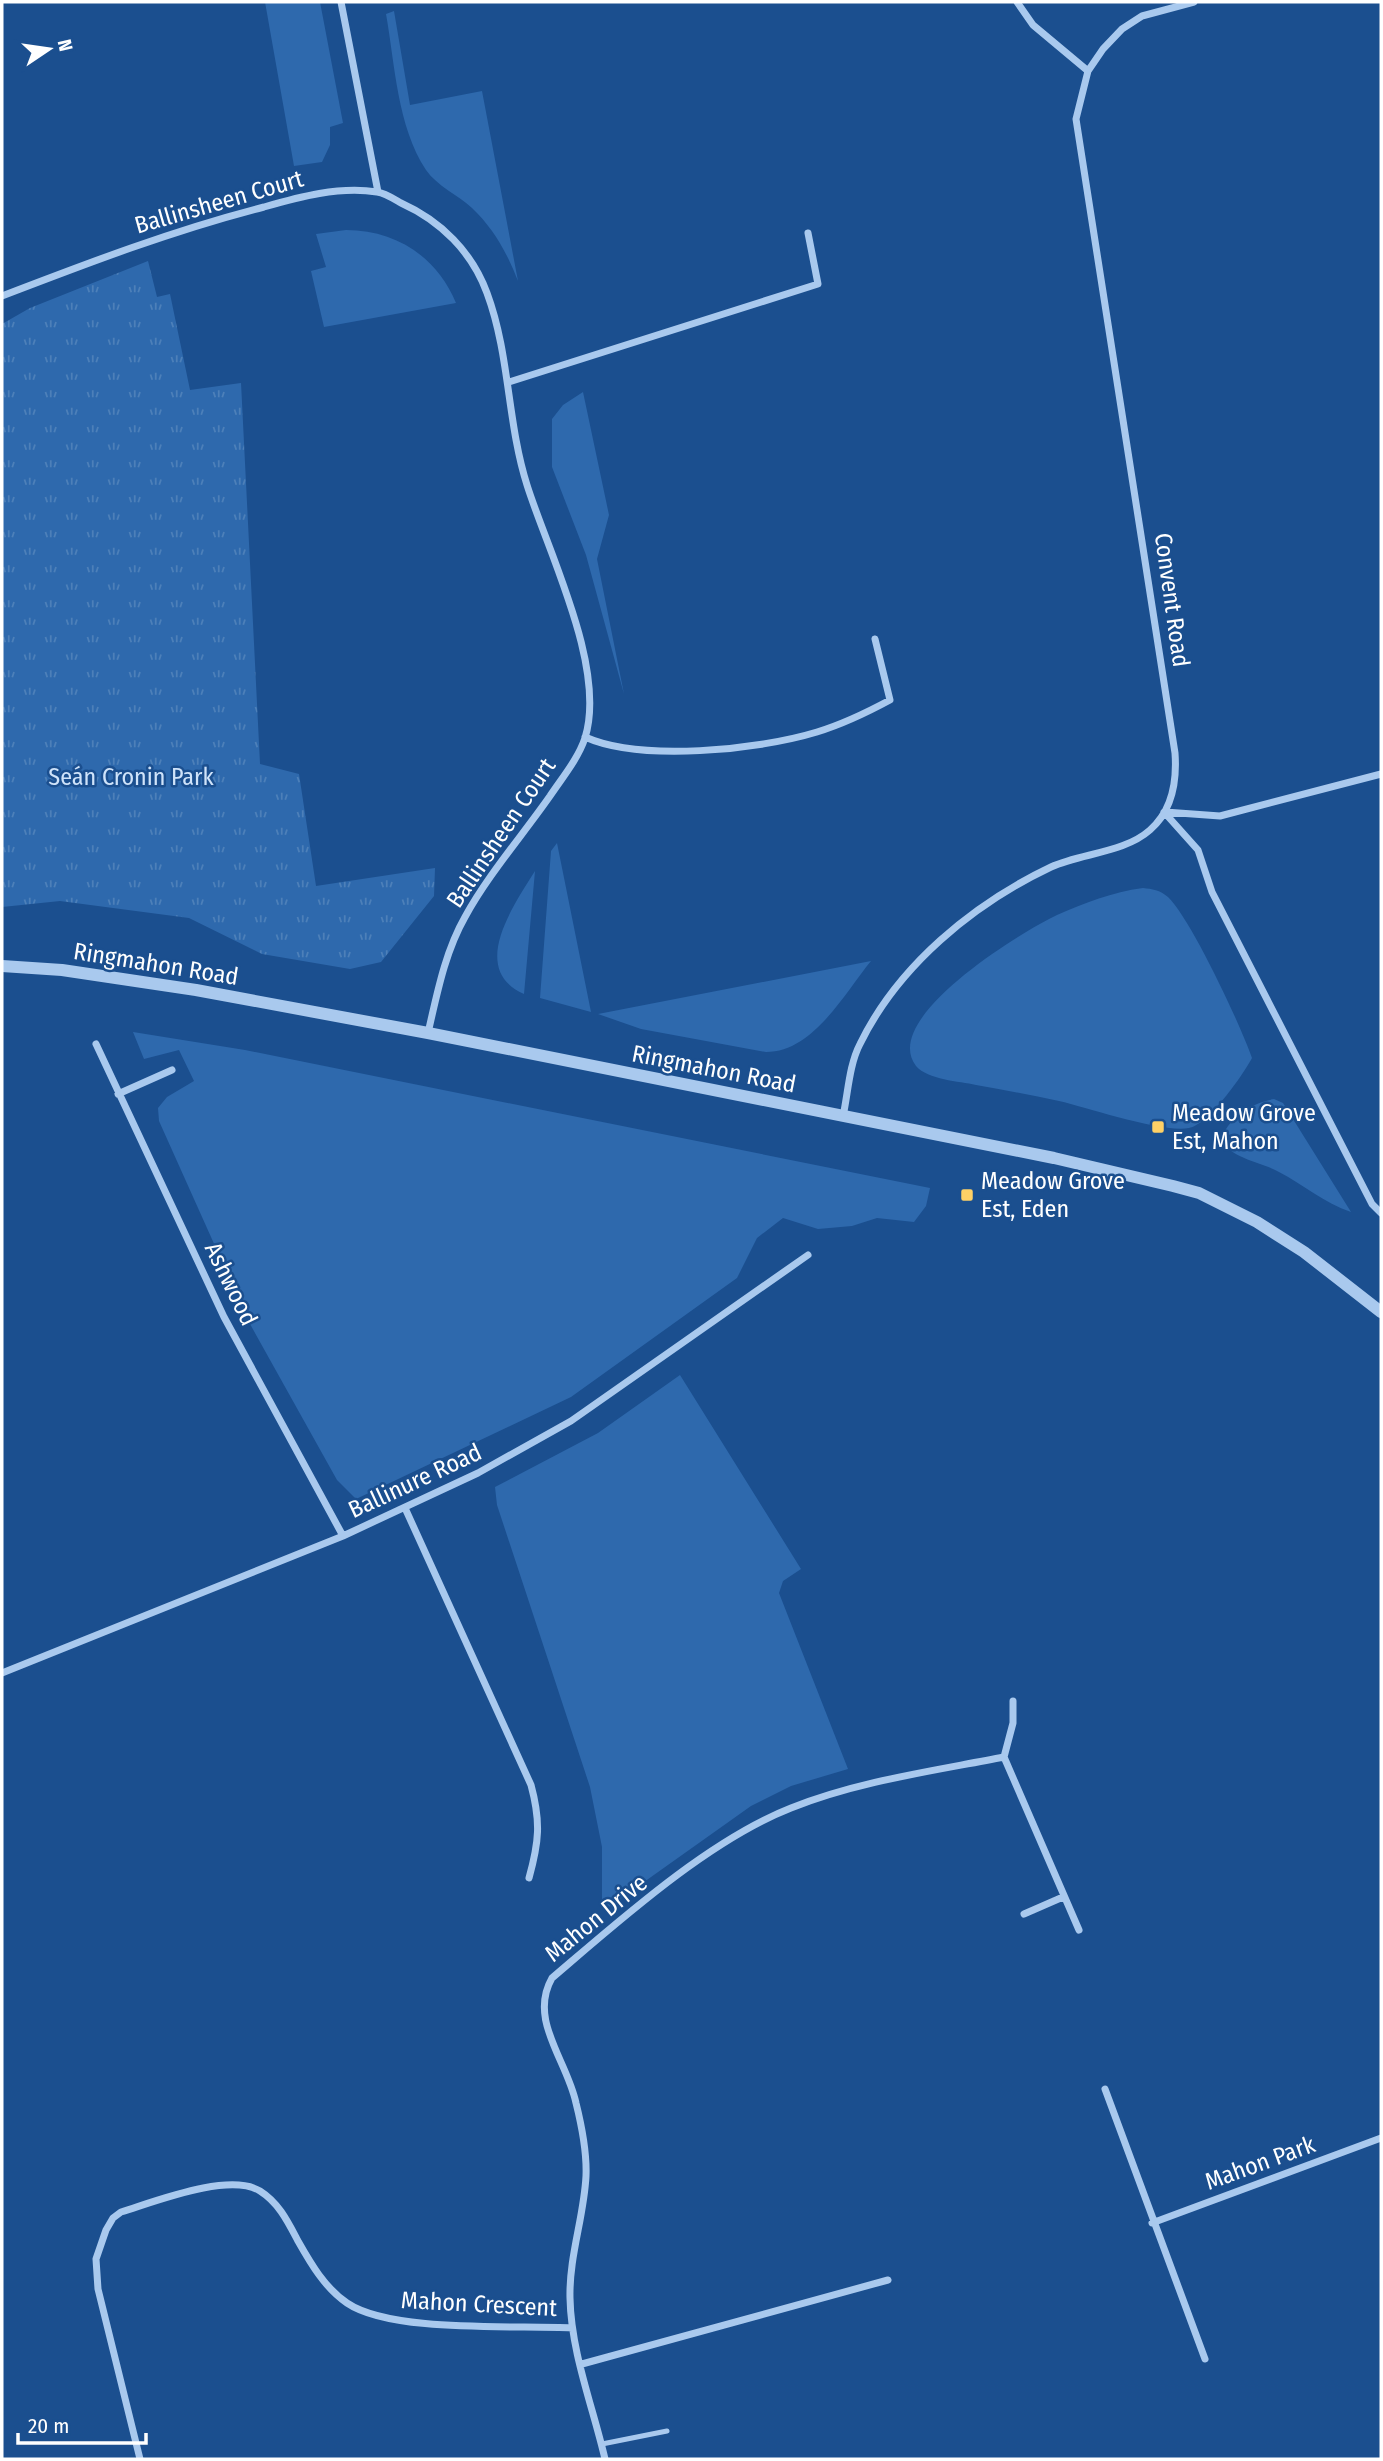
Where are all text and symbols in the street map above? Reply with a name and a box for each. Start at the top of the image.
north arrow [14,14,84,84]
text: N [53,37,78,53]
street label: Ballinsheen Court [131,165,307,239]
street label: Convent Road [1149,531,1195,669]
street label: Ballinsheen Court [441,753,561,913]
park label: Seán Cronin Park [48,763,214,791]
street label: Ringmahon Road [72,937,240,991]
street label: Ringmahon Road [630,1039,798,1099]
place label: Meadow Grove Est, Mahon [1172,1099,1316,1155]
marker: Meadow Grove Est, Mahon [1150,1119,1166,1135]
place label: Meadow Grove Est, Eden [981,1167,1125,1223]
marker: Meadow Grove Est, Eden [959,1187,975,1203]
street label: Ashwood [199,1238,263,1330]
street label: Ballinure Road [344,1438,486,1524]
street label: Mahon Drive [539,1868,653,1968]
street label: Mahon Park [1201,2130,1320,2196]
street label: Mahon Crescent [400,2286,558,2322]
scale bar [18,2402,145,2446]
text: 20 m [28,2413,69,2439]

